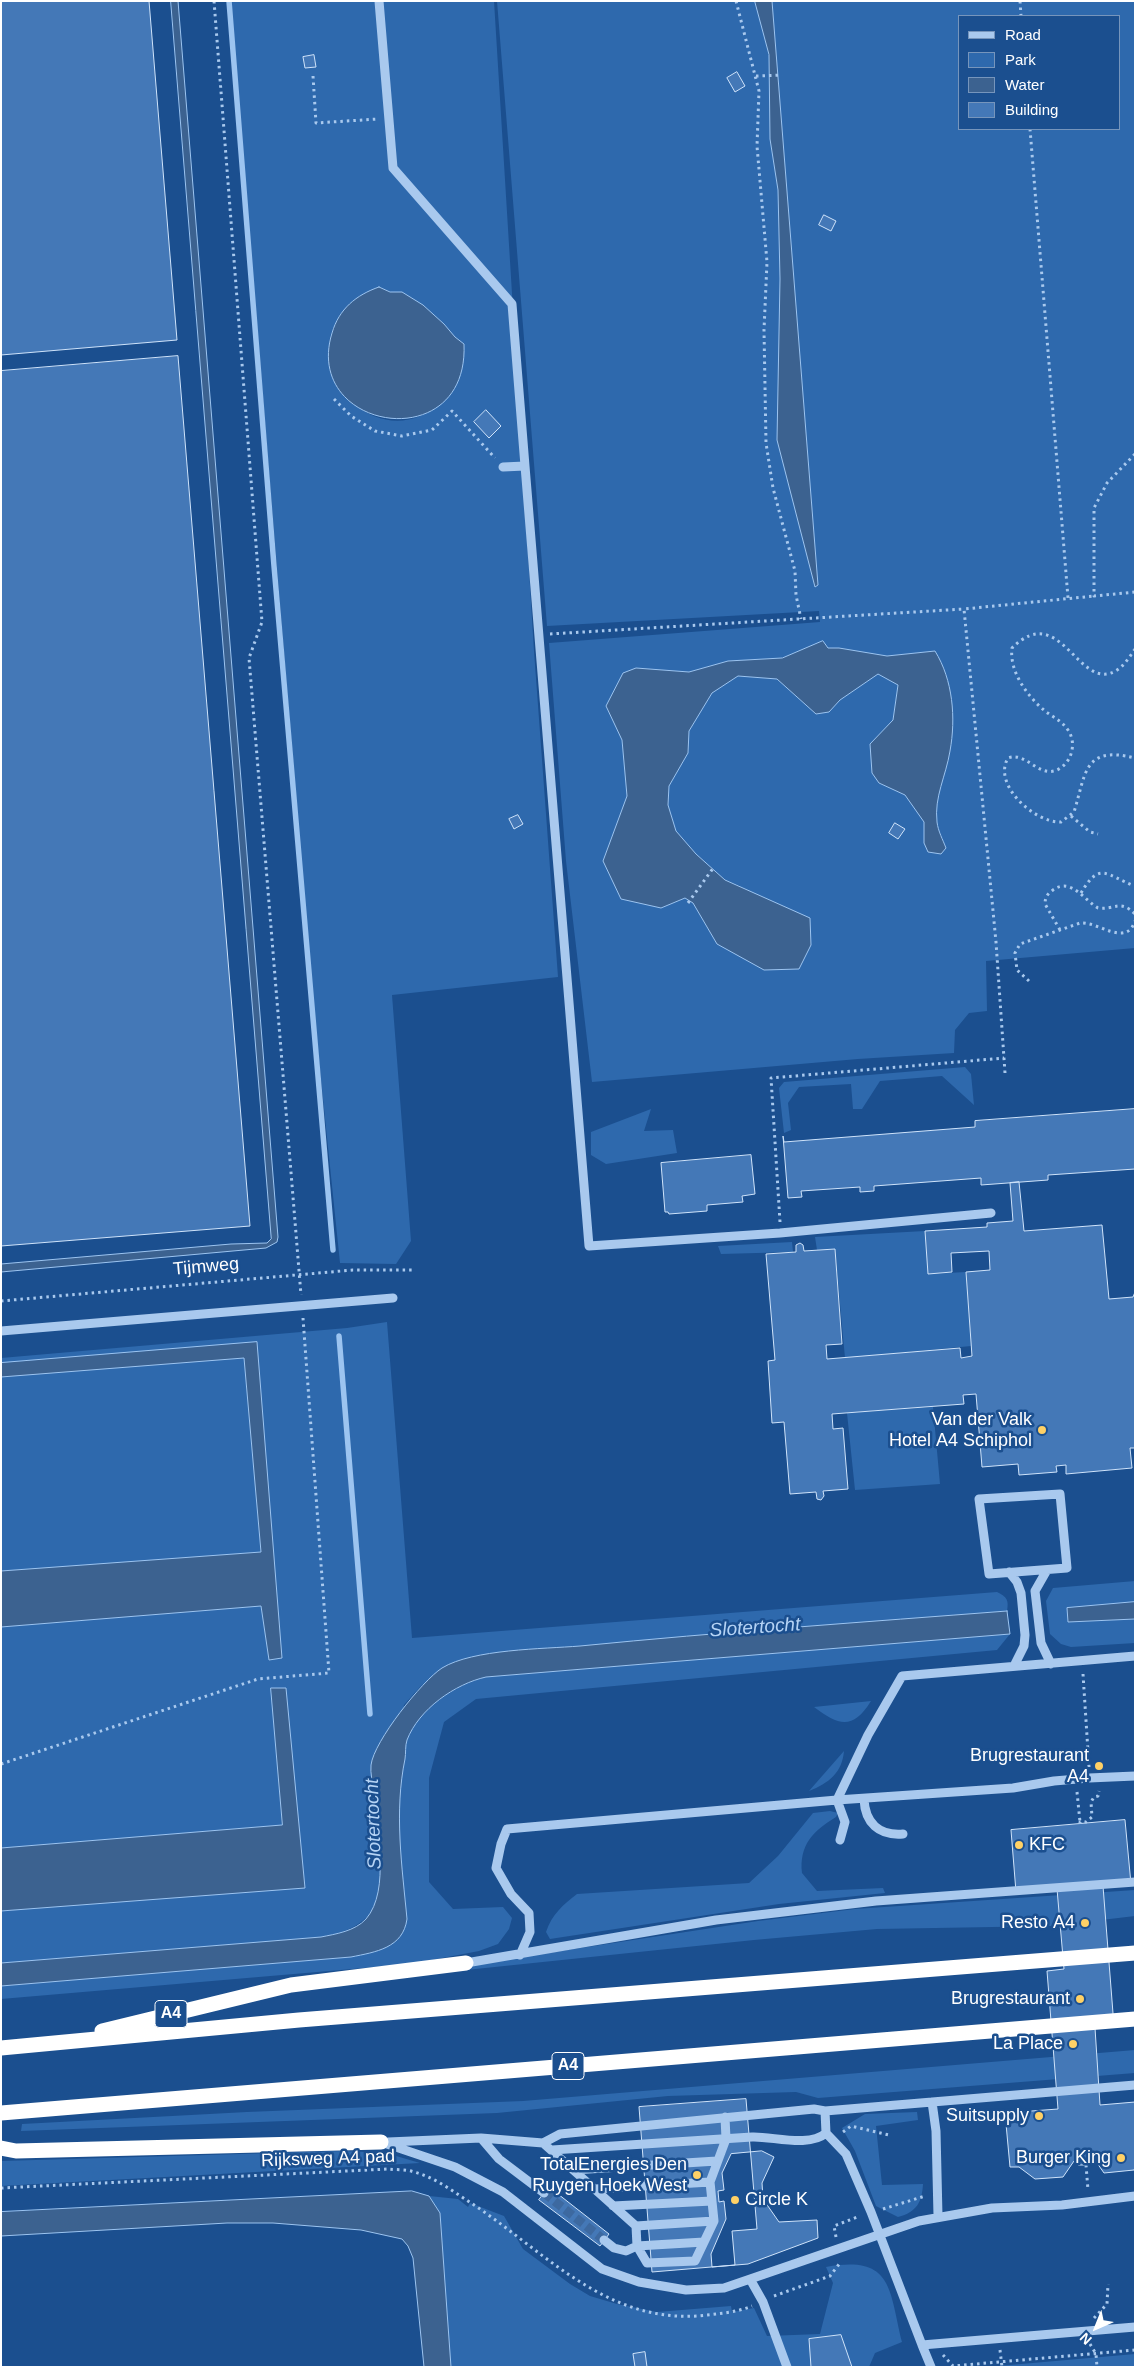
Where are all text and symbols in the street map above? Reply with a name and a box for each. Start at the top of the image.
legend [958,15,1121,130]
text: Road [1005,26,1041,43]
text: Park [1005,51,1036,68]
text: Water [1005,76,1044,93]
text: Building [1005,101,1058,118]
street label: Tijmweg [172,1253,240,1281]
place label: Van der Valk Hotel A4 Schiphol [889,1409,1032,1452]
marker: Van der Valk Hotel A4 Schiphol [1036,1424,1048,1436]
water label: Slotertocht [709,1613,801,1643]
place label: Brugrestaurant A4 [970,1745,1089,1788]
marker: Brugrestaurant A4 [1093,1760,1105,1772]
water label: Slotertocht [361,1778,387,1870]
place label: KFC [1029,1834,1065,1856]
marker: KFC [1013,1839,1025,1851]
place label: Resto A4 [1001,1912,1075,1934]
marker: Resto A4 [1079,1917,1091,1929]
place label: Brugrestaurant [951,1988,1070,2010]
marker: Brugrestaurant [1074,1993,1086,2005]
road number: A4 [155,2000,187,2028]
place label: La Place [993,2033,1063,2055]
marker: La Place [1067,2038,1079,2050]
road number: A4 [552,2052,584,2080]
place label: Suitsupply [946,2105,1029,2127]
marker: Suitsupply [1033,2110,1045,2122]
street label: Rijksweg A4 pad [261,2146,395,2172]
place label: Burger King [1016,2147,1111,2169]
marker: Burger King [1115,2152,1127,2164]
place label: TotalEnergies Den Ruygen Hoek West [532,2154,687,2196]
marker: TotalEnergies Den Ruygen Hoek West [691,2169,703,2181]
place label: Circle K [745,2189,808,2211]
marker: Circle K [729,2194,741,2206]
north arrow [1071,2303,1121,2353]
text: N [1076,2330,1095,2348]

